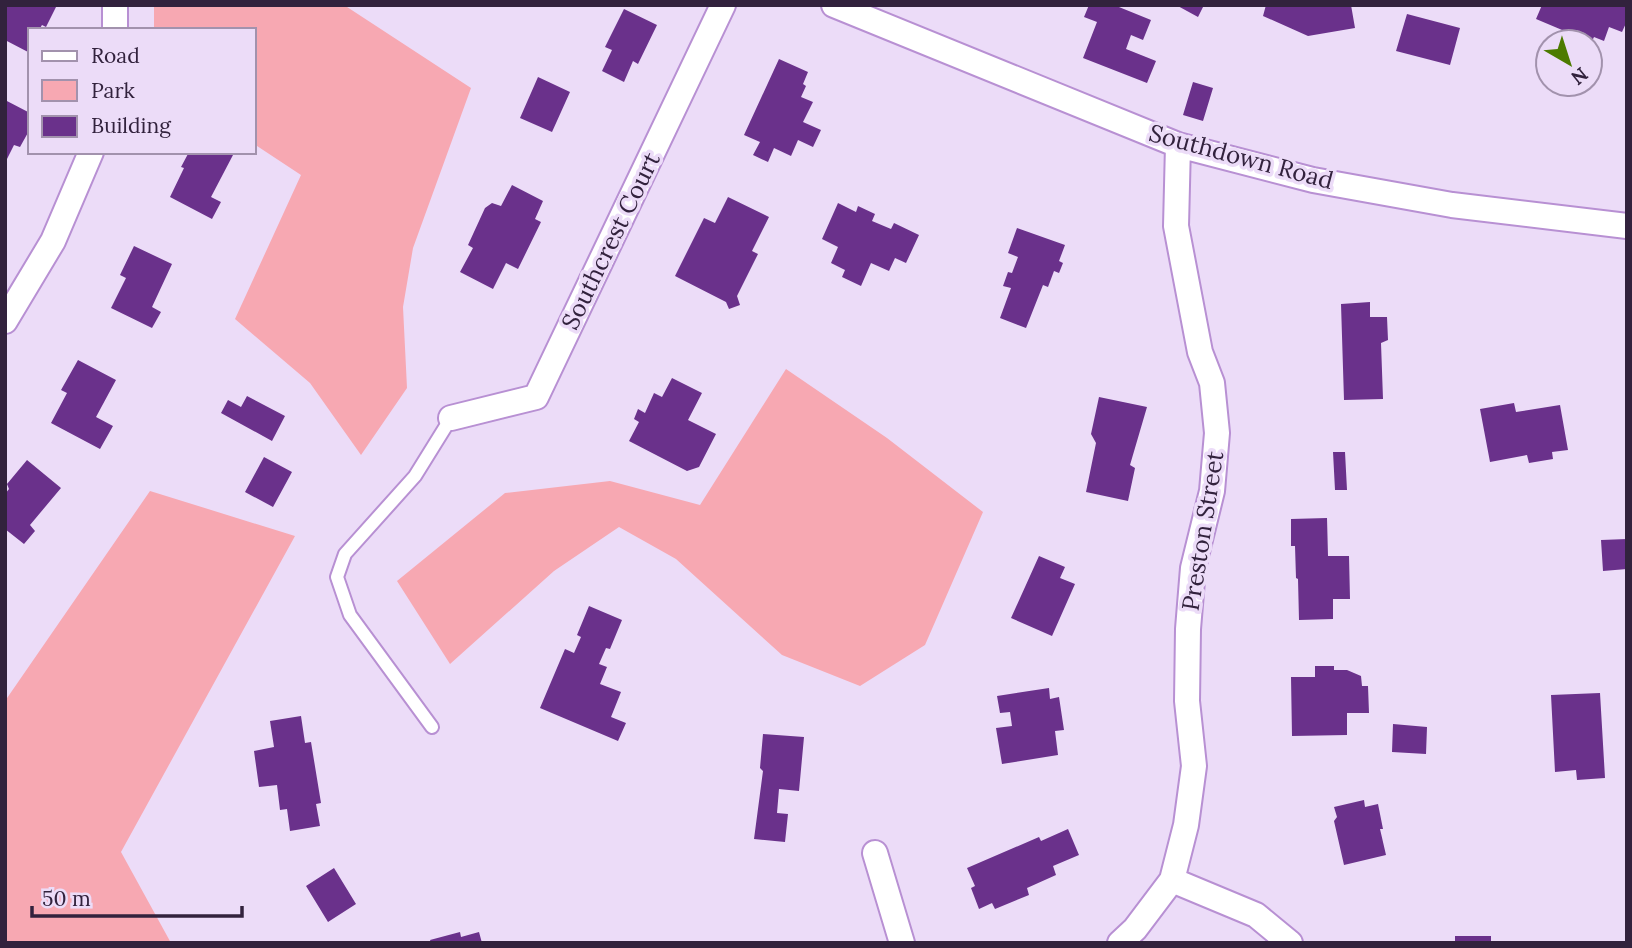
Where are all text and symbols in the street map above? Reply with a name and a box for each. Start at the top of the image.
legend [28,28,256,154]
north arrow [1534,28,1604,98]
text: Road [91,42,140,69]
text: N [1566,62,1593,90]
text: Park [91,77,135,104]
text: Building [91,112,171,139]
street label: Southdown Road [1146,117,1337,196]
street label: Southcrest Court [554,146,667,334]
street label: Preston Street [1175,448,1231,613]
scale bar [32,874,242,918]
text: 50 m [42,885,91,912]

